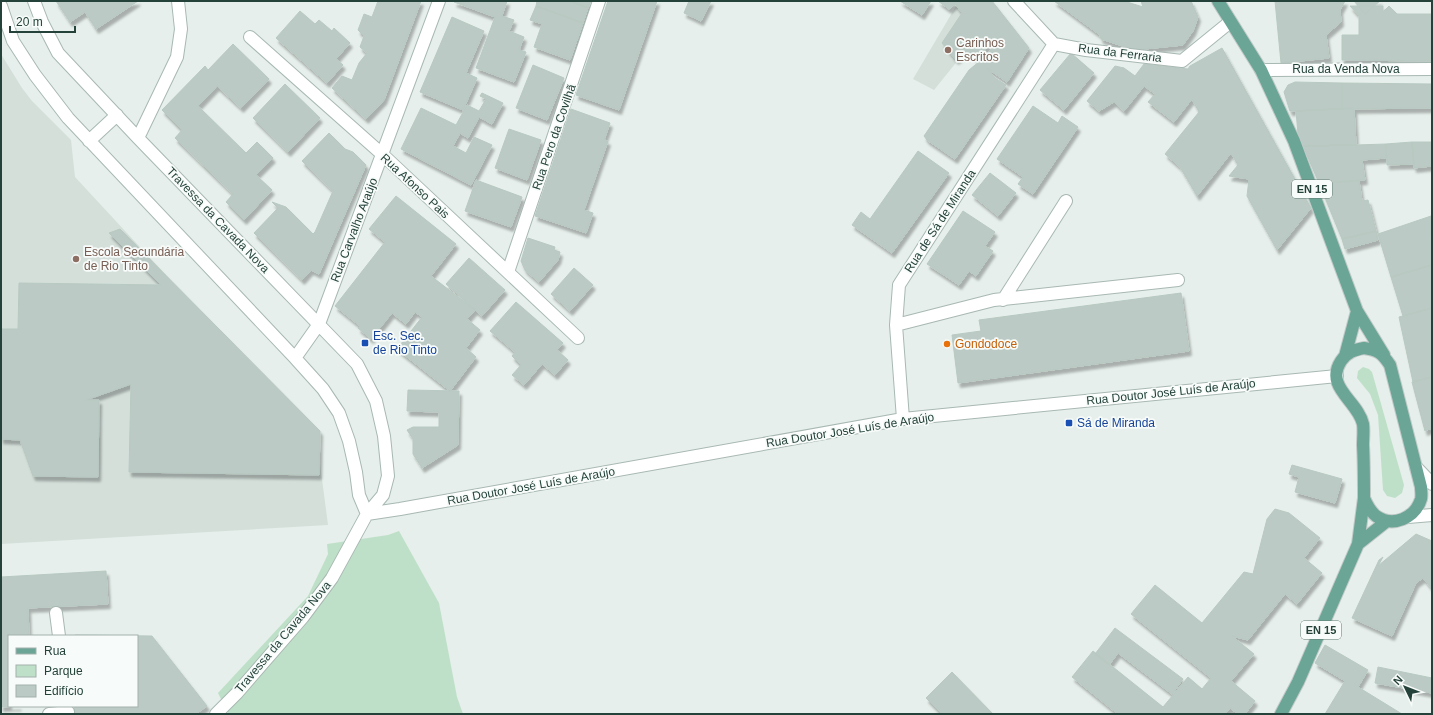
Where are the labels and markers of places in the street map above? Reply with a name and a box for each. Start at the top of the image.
place label: Carinhos Escritos [956,36,1004,64]
marker: Carinhos Escritos [943,45,953,55]
place label: Escola Secundária de Rio Tinto [84,245,184,273]
marker: Escola Secundária de Rio Tinto [71,254,81,264]
place label: Esc. Sec. de Rio Tinto [373,329,437,357]
place label: Gondodoce [955,337,1017,351]
marker: Esc. Sec. de Rio Tinto [360,338,370,348]
marker: Gondodoce [942,339,952,349]
place label: Sá de Miranda [1077,416,1155,430]
marker: Sá de Miranda [1064,418,1074,428]

